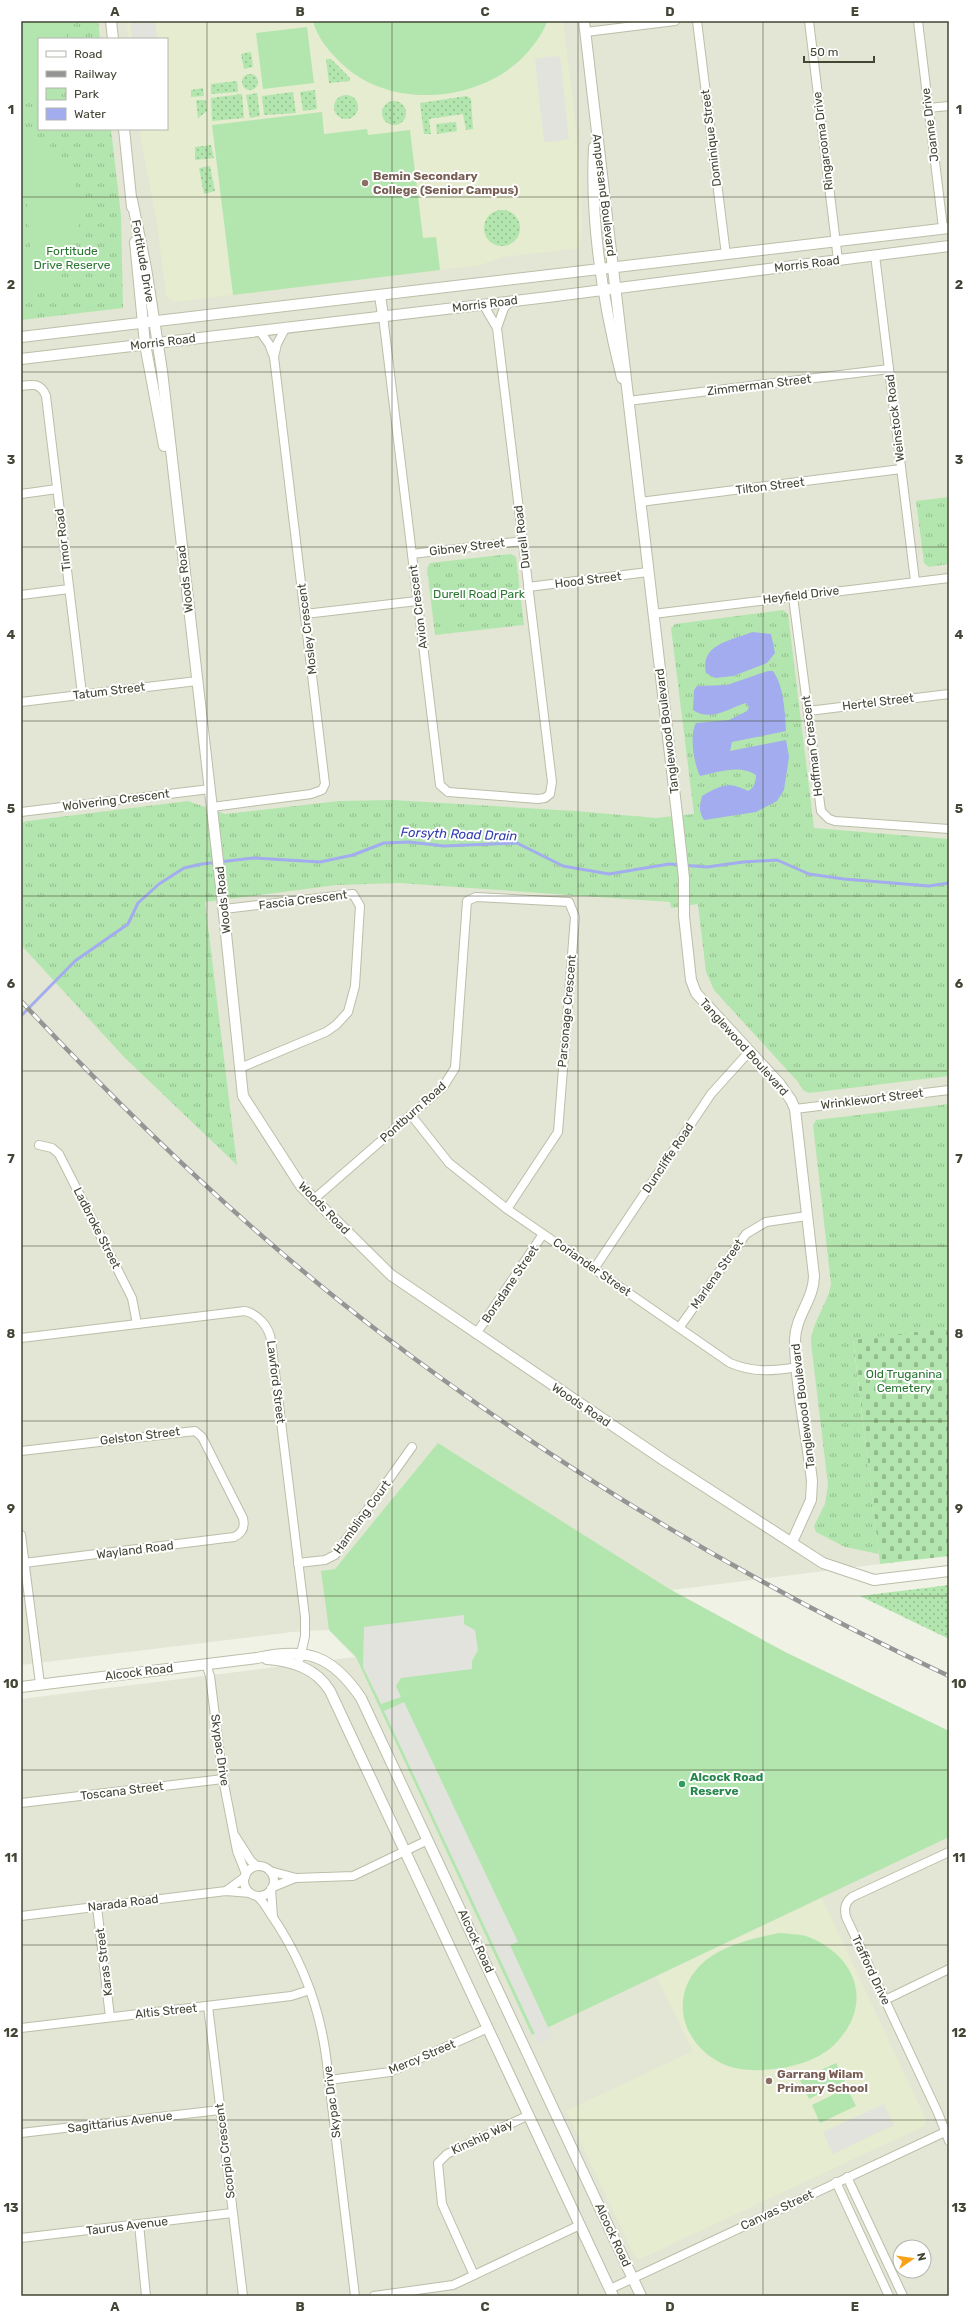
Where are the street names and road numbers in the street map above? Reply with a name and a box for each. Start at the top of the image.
street label: Joanne Drive [918,87,941,163]
street label: Dominique Street [698,88,724,187]
street label: Ringarooma Drive [810,91,836,191]
street label: Ampersand Boulevard [590,133,618,257]
street label: Fortitude Drive [129,219,157,304]
street label: Morris Road [773,253,841,275]
street label: Morris Road [451,293,519,315]
street label: Morris Road [129,331,197,353]
street label: Zimmerman Street [706,372,812,398]
street label: Weinstock Road [883,373,907,463]
street label: Tilton Street [735,475,806,497]
street label: Durell Road [511,504,533,570]
street label: Timor Road [52,508,74,572]
street label: Gibney Street [428,535,506,559]
street label: Woods Road [174,545,196,613]
street label: Avion Crescent [406,564,430,650]
street label: Hood Street [554,569,622,591]
street label: Mosley Crescent [294,582,320,675]
street label: Heyfield Drive [762,583,840,607]
street label: Tanglewood Boulevard [652,668,682,794]
street label: Tatum Street [72,680,146,702]
street label: Hertel Street [842,691,915,713]
street label: Hoffman Crescent [799,694,825,797]
street label: Wolvering Crescent [62,786,171,814]
street label: Woods Road [212,866,234,934]
street label: Fascia Crescent [258,888,348,912]
street label: Parsonage Crescent [555,954,579,1068]
street label: Tanglewood Boulevard [697,996,791,1098]
street label: Pontburn Road [377,1079,449,1145]
street label: Wrinklewort Street [820,1086,924,1112]
street label: Duncliffe Road [639,1120,697,1196]
street label: Woods Road [295,1179,353,1237]
street label: Ladbroke Street [71,1185,124,1271]
street label: Coriander Street [550,1235,634,1299]
street label: Marlena Street [688,1236,746,1312]
street label: Borsdane Street [479,1242,541,1326]
street label: Lawford Street [264,1340,288,1425]
street label: Tanglewood Boulevard [788,1343,818,1469]
street label: Woods Road [549,1380,613,1430]
street label: Gelston Street [99,1424,181,1448]
street label: Hambling Court [331,1477,394,1557]
street label: Wayland Road [96,1538,174,1562]
street label: Alcock Road [104,1661,174,1683]
street label: Skypac Drive [208,1713,232,1787]
street label: Toscana Street [80,1779,165,1803]
street label: Narada Road [87,1892,159,1914]
street label: Alcock Road [455,1907,497,1975]
street label: Karas Street [93,1927,115,1997]
street label: Trafford Drive [849,1933,893,2007]
street label: Altis Street [134,2001,198,2021]
street label: Mercy Street [387,2037,458,2077]
street label: Skypac Drive [321,2065,343,2139]
street label: Scorpio Crescent [212,2102,238,2199]
street label: Sagittarius Avenue [67,2109,174,2135]
street label: Kinship Way [449,2117,515,2157]
street label: Canvas Street [738,2187,816,2233]
street label: Alcock Road [592,2201,634,2269]
street label: Taurus Avenue [85,2214,169,2238]

